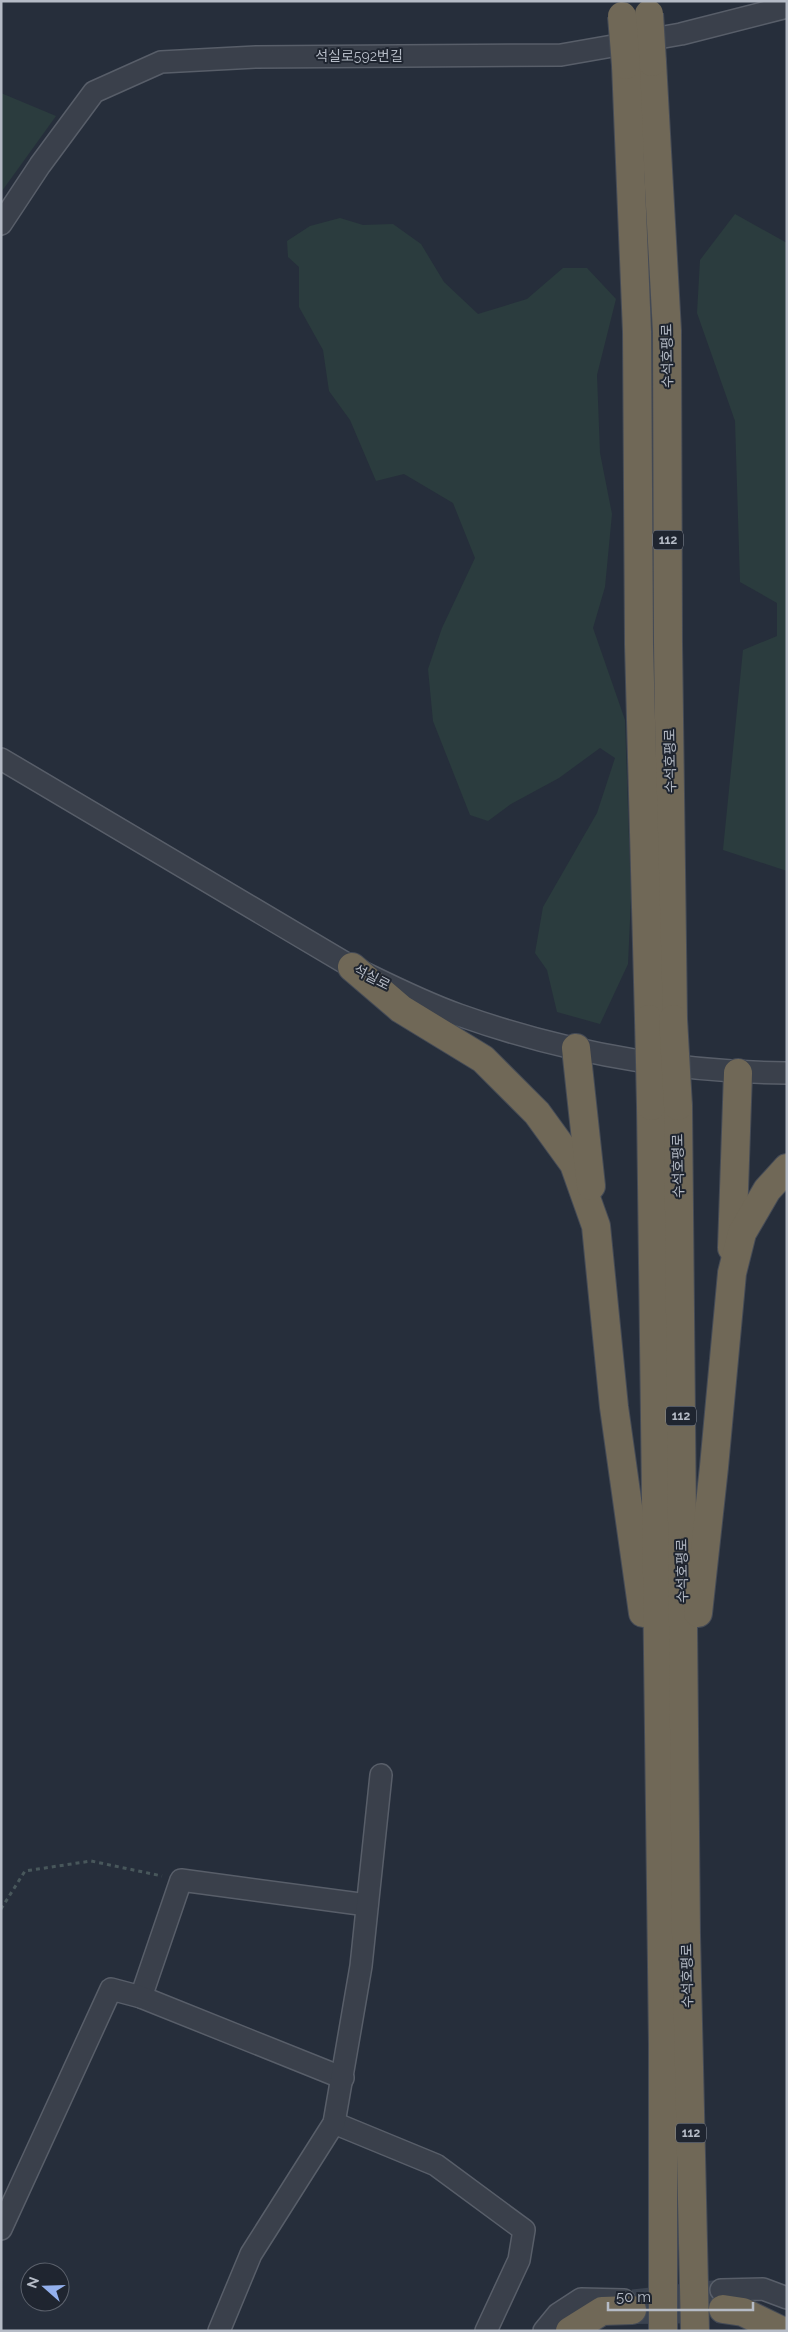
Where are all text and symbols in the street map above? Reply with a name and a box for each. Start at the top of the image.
street label: 석실로592번길 [315,48,403,64]
street label: 수석호평로 [658,324,676,388]
road number: 112 [653,530,683,550]
street label: 수석호평로 [661,729,679,793]
street label: 석실로 [351,961,393,993]
street label: 수석호평로 [669,1134,687,1198]
road number: 112 [666,1406,696,1425]
street label: 수석호평로 [673,1539,691,1603]
street label: 수석호평로 [678,1944,696,2008]
road number: 112 [676,2124,706,2142]
north arrow [20,2262,70,2312]
text: N [23,2275,42,2290]
scale bar [608,2280,753,2312]
text: 50 m [616,2288,651,2306]

